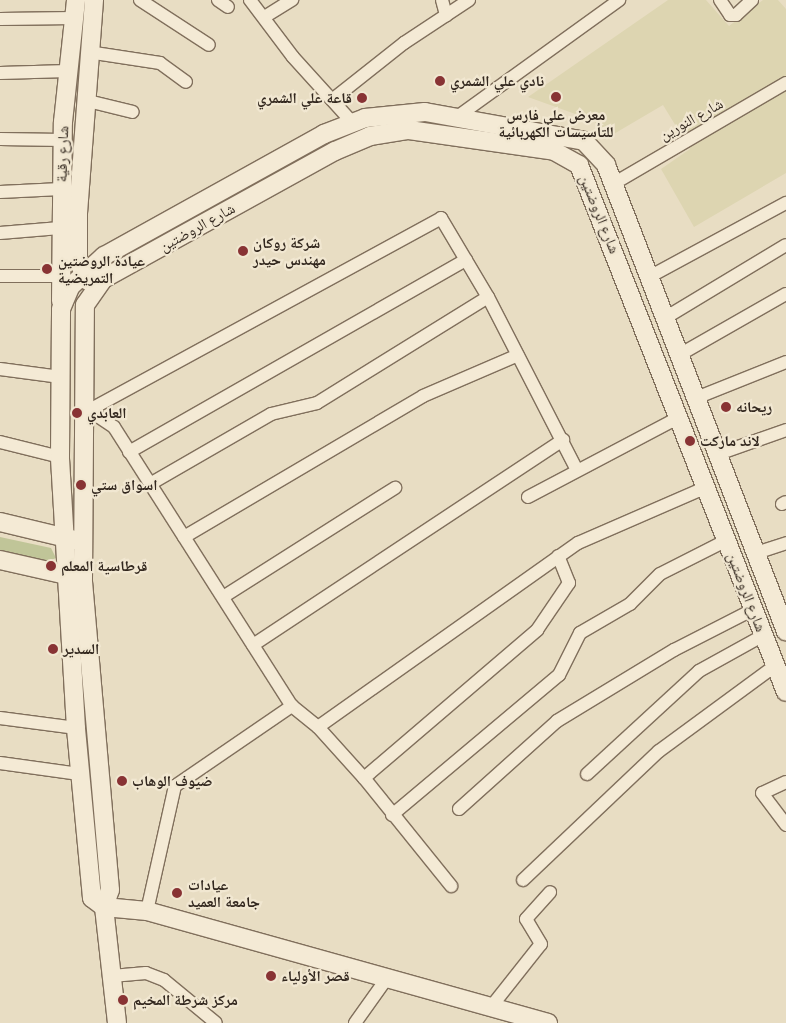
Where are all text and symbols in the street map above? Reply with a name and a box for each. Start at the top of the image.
place label: نادي علي الشمري [450,72,544,90]
marker: نادي علي الشمري [434,75,446,87]
place label: قاعة علي الشمري [257,89,352,107]
marker: معرض علي فارس للتأسيسات الكهربائية [550,91,562,103]
marker: قاعة علي الشمري [356,92,368,104]
street label: شارع النورين [656,94,726,144]
place label: معرض علي فارس للتأسيسات الكهربائية [499,105,613,140]
street label: شارع رقية [52,125,72,183]
street label: شارع الروضتين [576,172,624,256]
street label: شارع الروضتين [156,199,238,255]
place label: شركة روكان مهندس حيدر [253,233,326,268]
marker: شركة روكان مهندس حيدر [237,245,249,257]
place label: عيادة الروضتين التمريضية [58,251,145,286]
marker: عيادة الروضتين التمريضية [40,262,54,276]
place label: ريحانه [736,398,772,416]
marker: ريحانه [720,401,732,413]
place label: العابدي [87,404,126,422]
marker: العابدي [71,407,83,419]
place label: لاند ماركت [700,432,760,450]
marker: لاند ماركت [684,435,696,447]
place label: اسواق ستي [91,476,157,494]
marker: اسواق ستي [75,479,87,491]
street label: شارع الروضتين [724,550,770,634]
place label: قرطاسية المعلم [61,557,147,575]
marker: قرطاسية المعلم [45,560,57,572]
place label: السدير [63,640,99,658]
marker: السدير [47,643,59,655]
place label: ضيوف الوهاب [132,772,212,790]
marker: ضيوف الوهاب [116,775,128,787]
place label: عيادات جامعة العميد [188,875,260,910]
marker: عيادات جامعة العميد [170,886,184,900]
place label: قصر الأولياء [281,967,350,985]
marker: قصر الأولياء [265,970,277,982]
place label: مركز شرطة المخيم [133,991,238,1009]
marker: مركز شرطة المخيم [117,994,129,1006]

